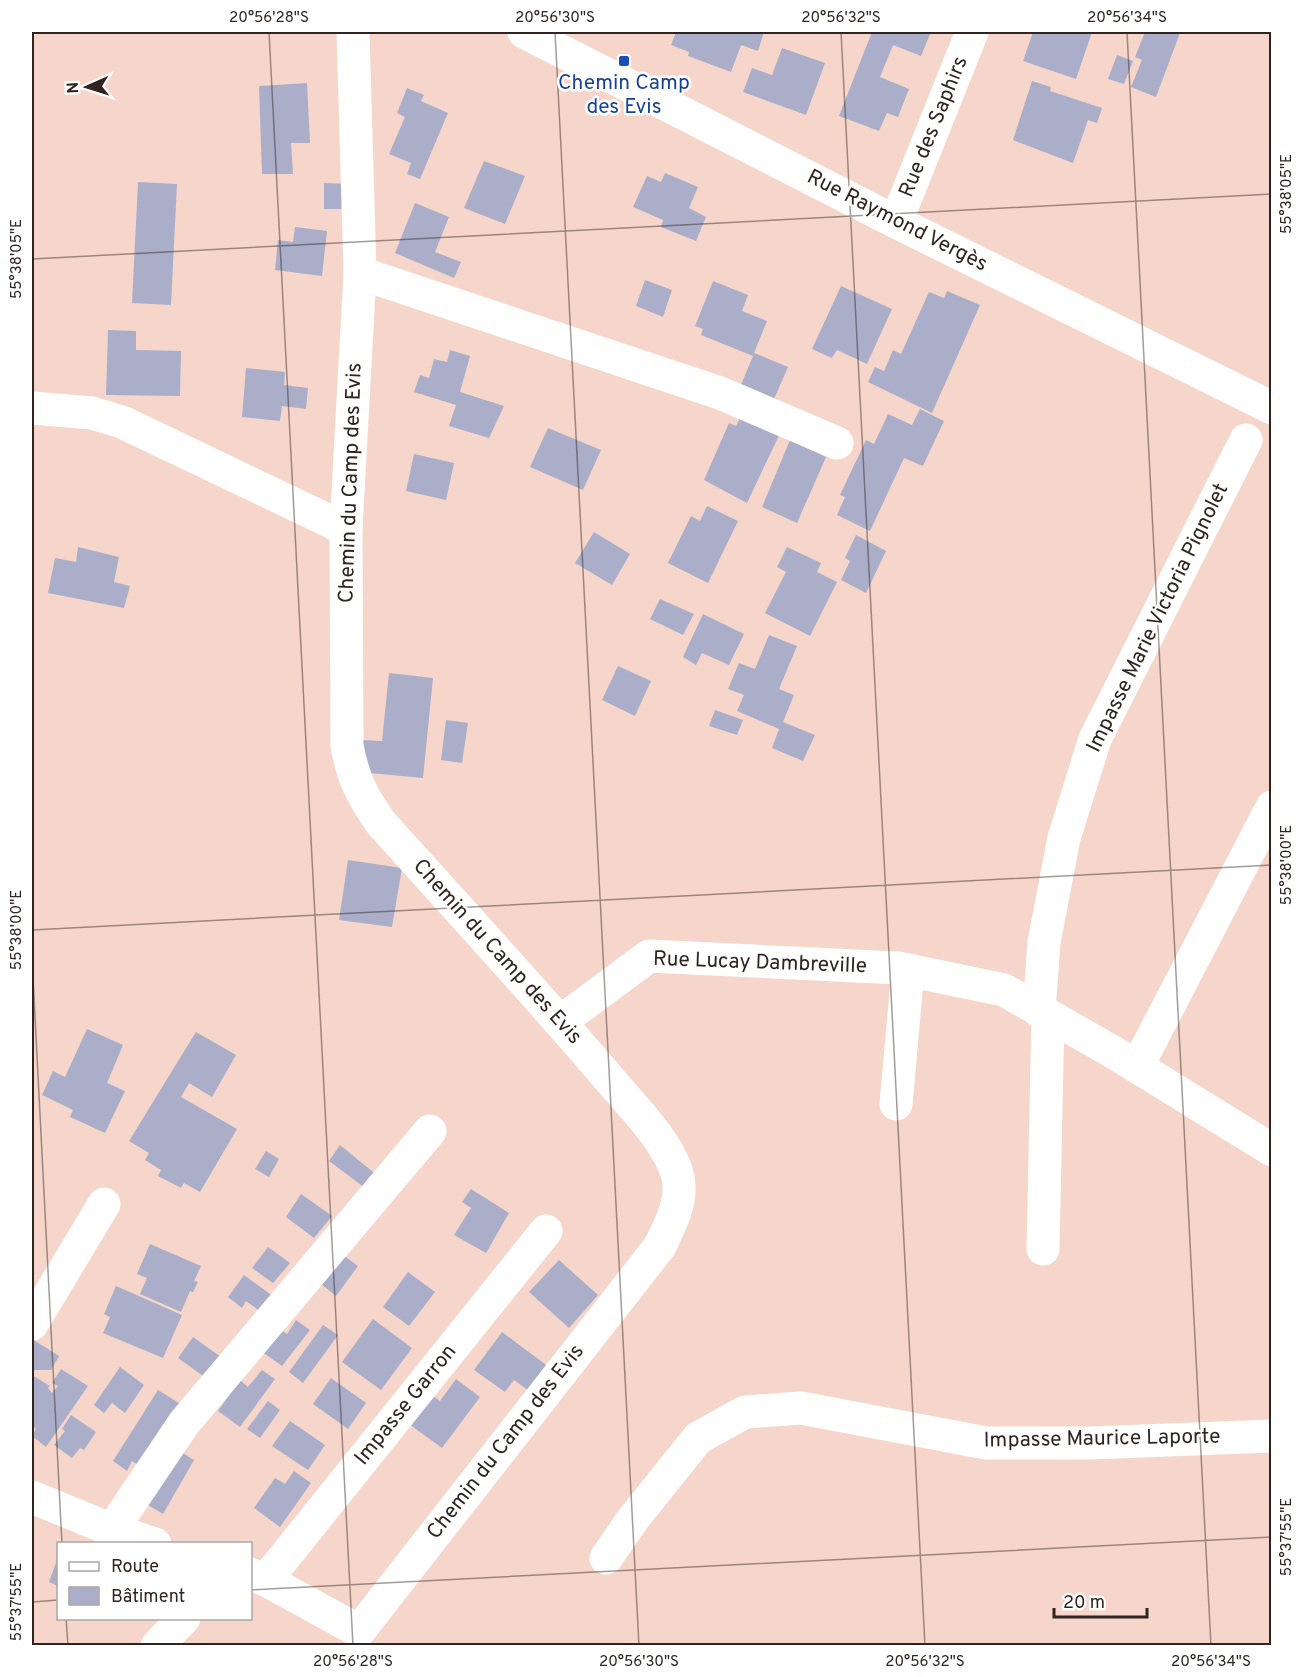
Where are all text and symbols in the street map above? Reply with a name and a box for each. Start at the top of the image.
text: 20°56'28"S [229,9,309,28]
text: 20°56'30"S [515,9,595,28]
text: 20°56'32"S [801,9,881,28]
text: 20°56'34"S [1087,9,1167,28]
street label: Rue des Saphirs [893,52,975,202]
marker: Chemin Camp des Evis [617,54,631,68]
north arrow [57,57,117,117]
place label: Chemin Camp des Evis [558,70,690,121]
text: N [64,81,84,94]
text: 55°38'05"E [1278,154,1297,234]
street label: Rue Raymond Vergès [802,164,992,278]
text: 55°38'05"E [8,219,27,299]
street label: Chemin du Camp des Evis [333,362,369,604]
street label: Impasse Marie Victoria Pignolet [1081,479,1235,757]
text: 55°38'00"E [1278,825,1297,905]
street label: Chemin du Camp des Evis [406,854,588,1050]
text: 55°38'00"E [8,890,27,970]
street label: Rue Lucay Dambreville [653,946,867,980]
street label: Impasse Garron [349,1339,463,1471]
street label: Chemin du Camp des Evis [421,1339,591,1545]
street label: Impasse Maurice Laporte [983,1423,1221,1455]
text: 55°37'55"E [1278,1498,1297,1576]
legend [57,1542,252,1620]
text: Route [111,1556,159,1579]
text: 55°37'55"E [8,1563,27,1641]
scale bar [1054,1581,1147,1619]
text: Bâtiment [111,1586,185,1609]
text: 20 m [1063,1592,1105,1615]
text: 20°56'28"S [313,1653,393,1672]
text: 20°56'30"S [599,1653,679,1672]
text: 20°56'32"S [885,1653,965,1672]
text: 20°56'34"S [1171,1653,1251,1672]

